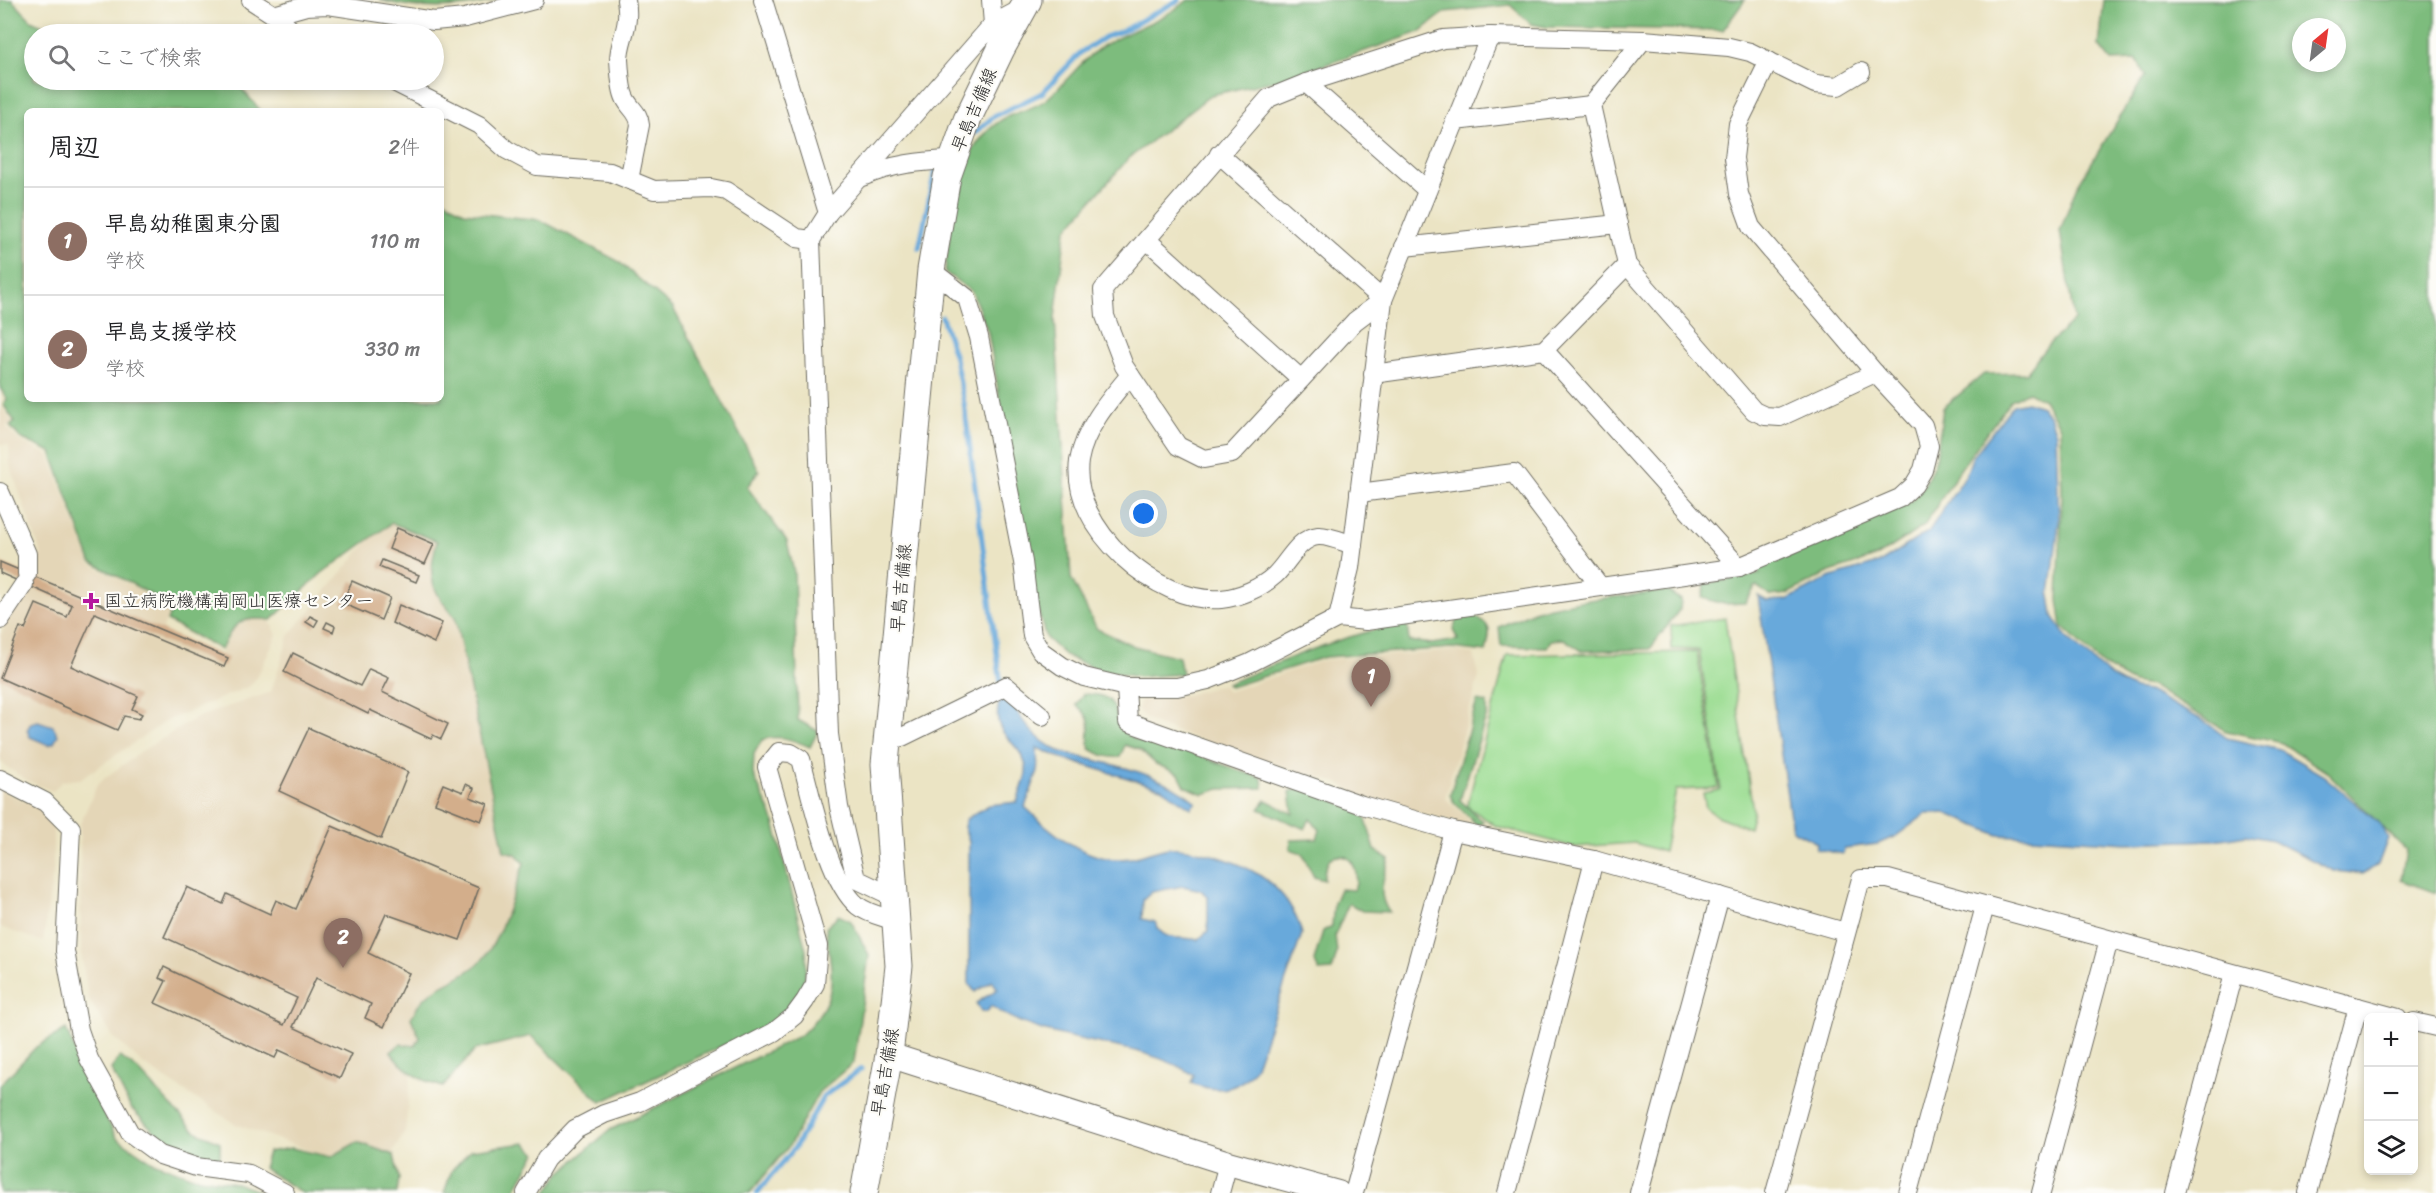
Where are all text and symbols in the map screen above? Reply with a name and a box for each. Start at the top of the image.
north arrow [2292,18,2346,72]
search box [24,24,444,90]
text: ここで検索 [93,38,203,77]
icon: search [45,41,78,74]
street label: 早島吉備線 [942,62,1006,158]
text: 周辺 [48,124,100,170]
text: 2件 [388,130,420,165]
text: 早島幼稚園東分園 [105,204,281,243]
text: 1 [63,224,72,259]
text: 110 m [370,224,420,259]
text: 学校 [105,243,145,278]
text: 早島支援学校 [105,312,237,351]
text: 2 [62,332,73,367]
text: 330 m [365,332,420,367]
text: 学校 [105,351,145,386]
your location [1129,499,1158,528]
street label: 早島吉備線 [881,542,921,634]
place label: 国立病院機構南岡山医療センター [104,585,373,617]
marker: 国立病院機構南岡山医療センター [82,592,100,610]
pin: 1 [1352,658,1390,707]
pin: 2 [324,918,362,968]
map controls [2364,1013,2418,1175]
button: + [2364,1013,2418,1067]
street label: 早島吉備線 [861,1025,909,1119]
button: − [2364,1067,2418,1121]
button: layers [2364,1121,2418,1175]

